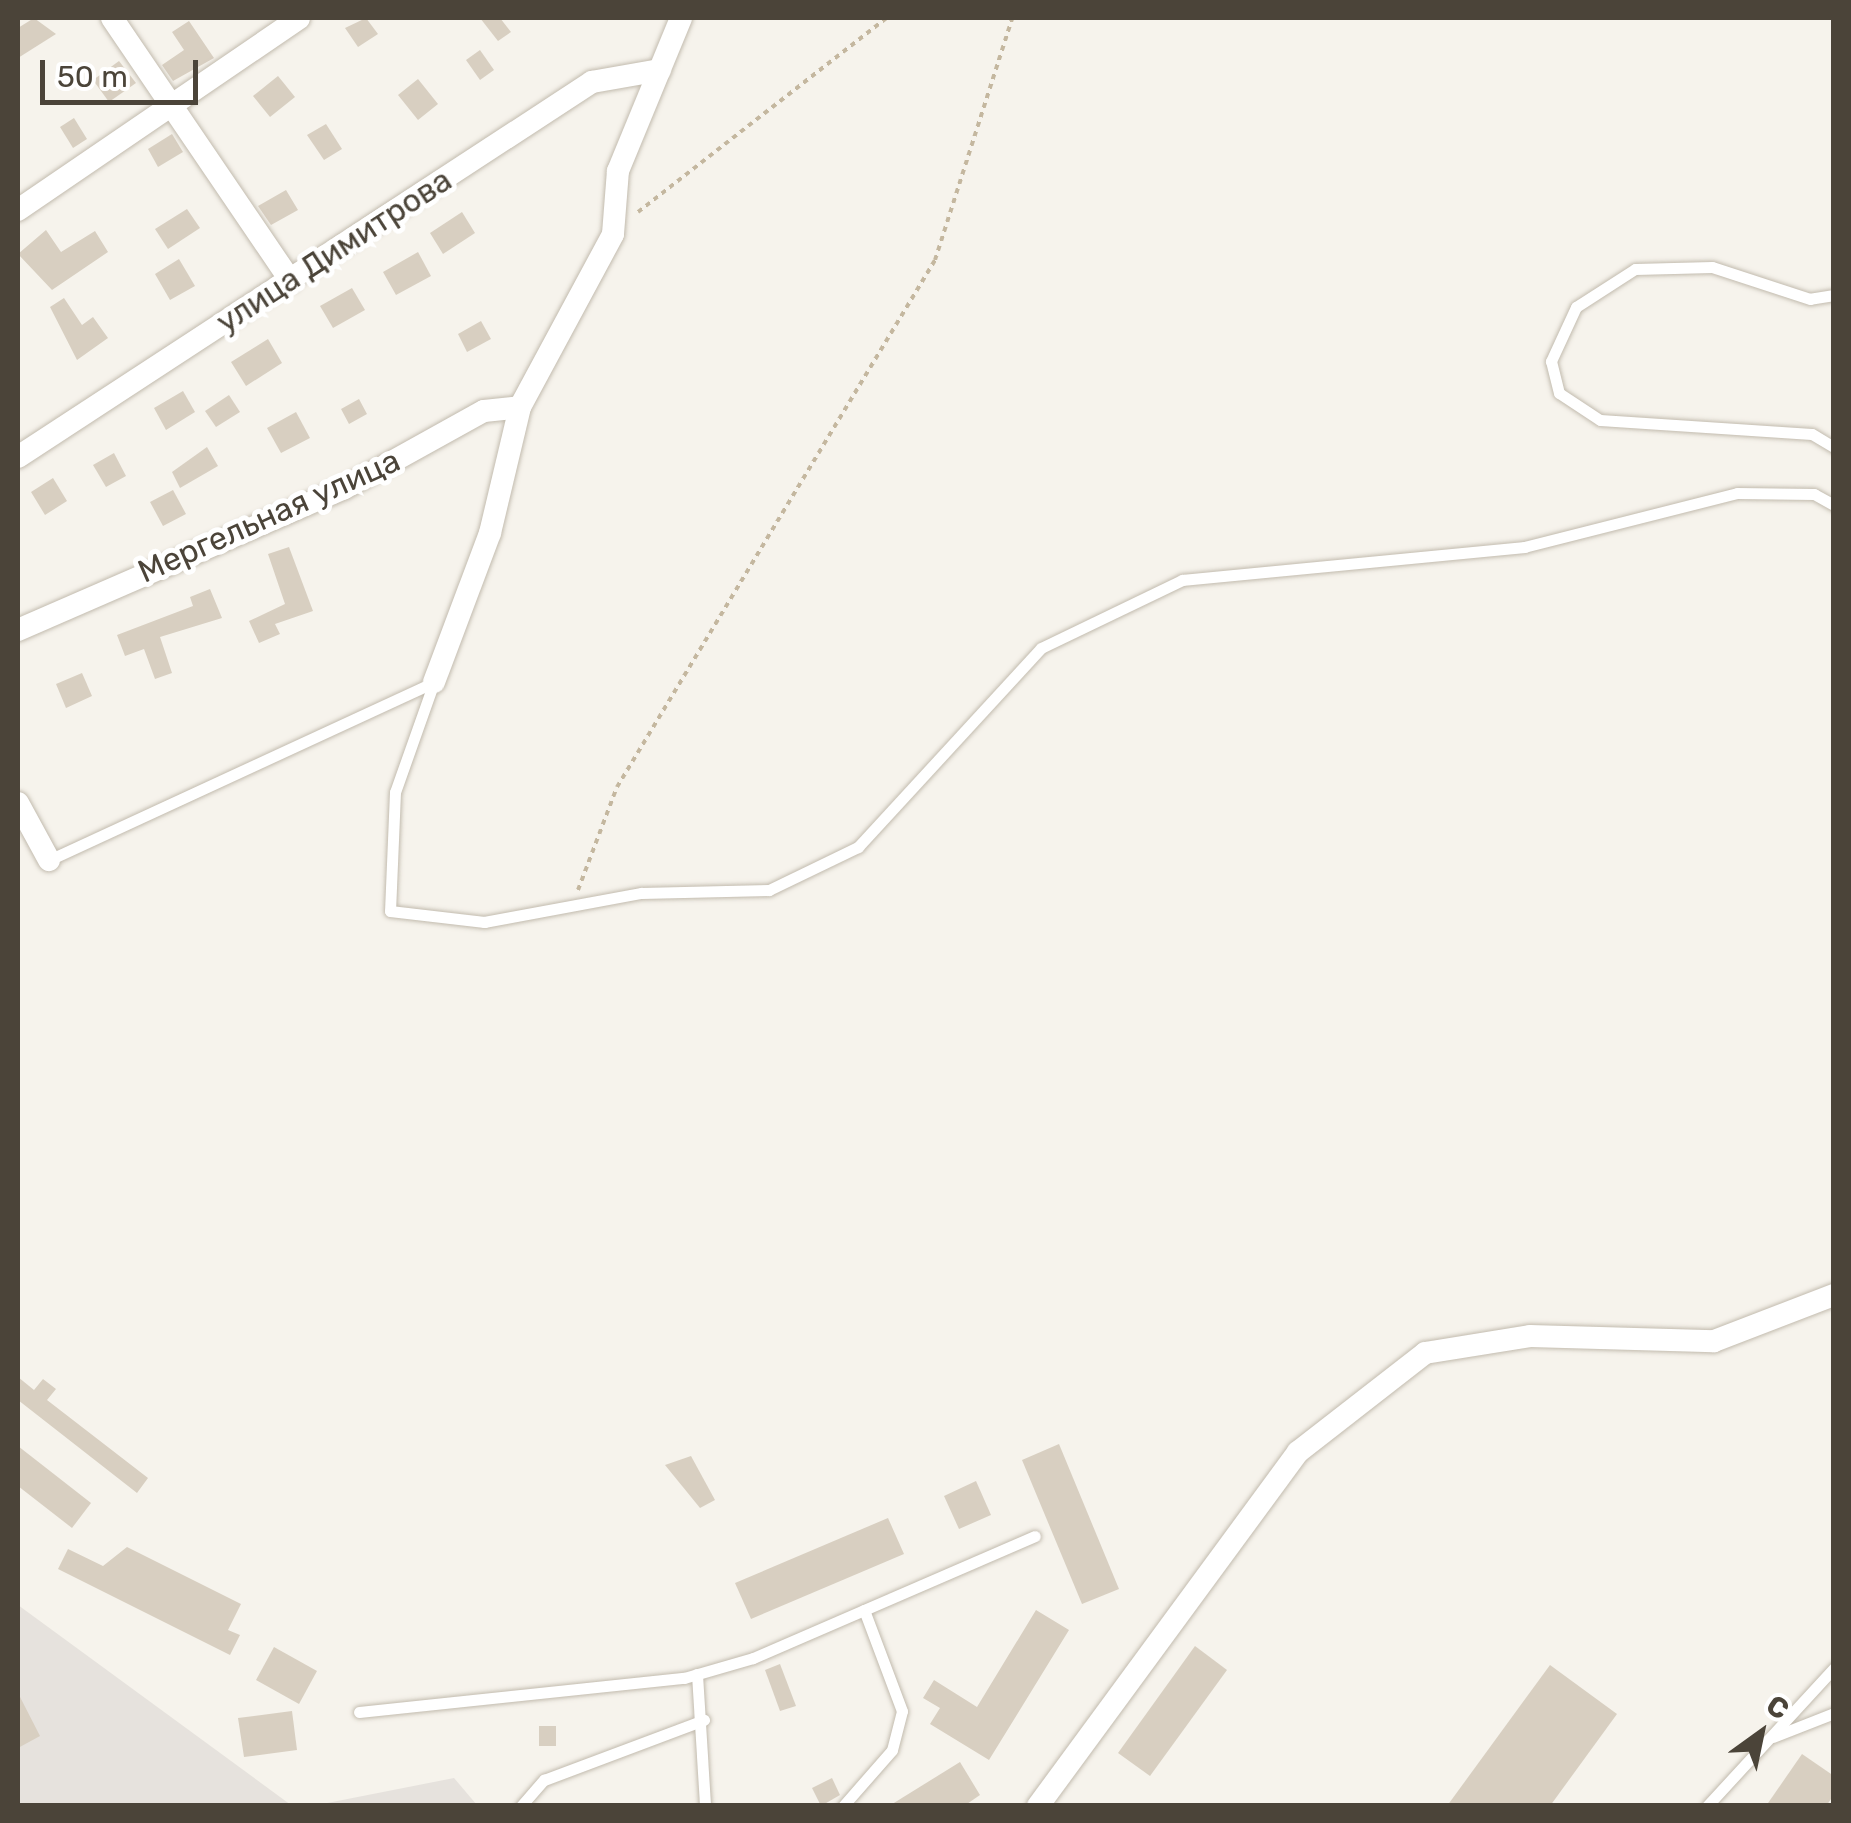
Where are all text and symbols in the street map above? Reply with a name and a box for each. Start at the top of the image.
scale bar [45,40,202,102]
text: 50 m [57,59,128,95]
street label: улица Димитрова [209,161,459,341]
street label: Мергельная улица [132,441,406,591]
north arrow [1711,1683,1811,1783]
text: С [1760,1688,1795,1727]

